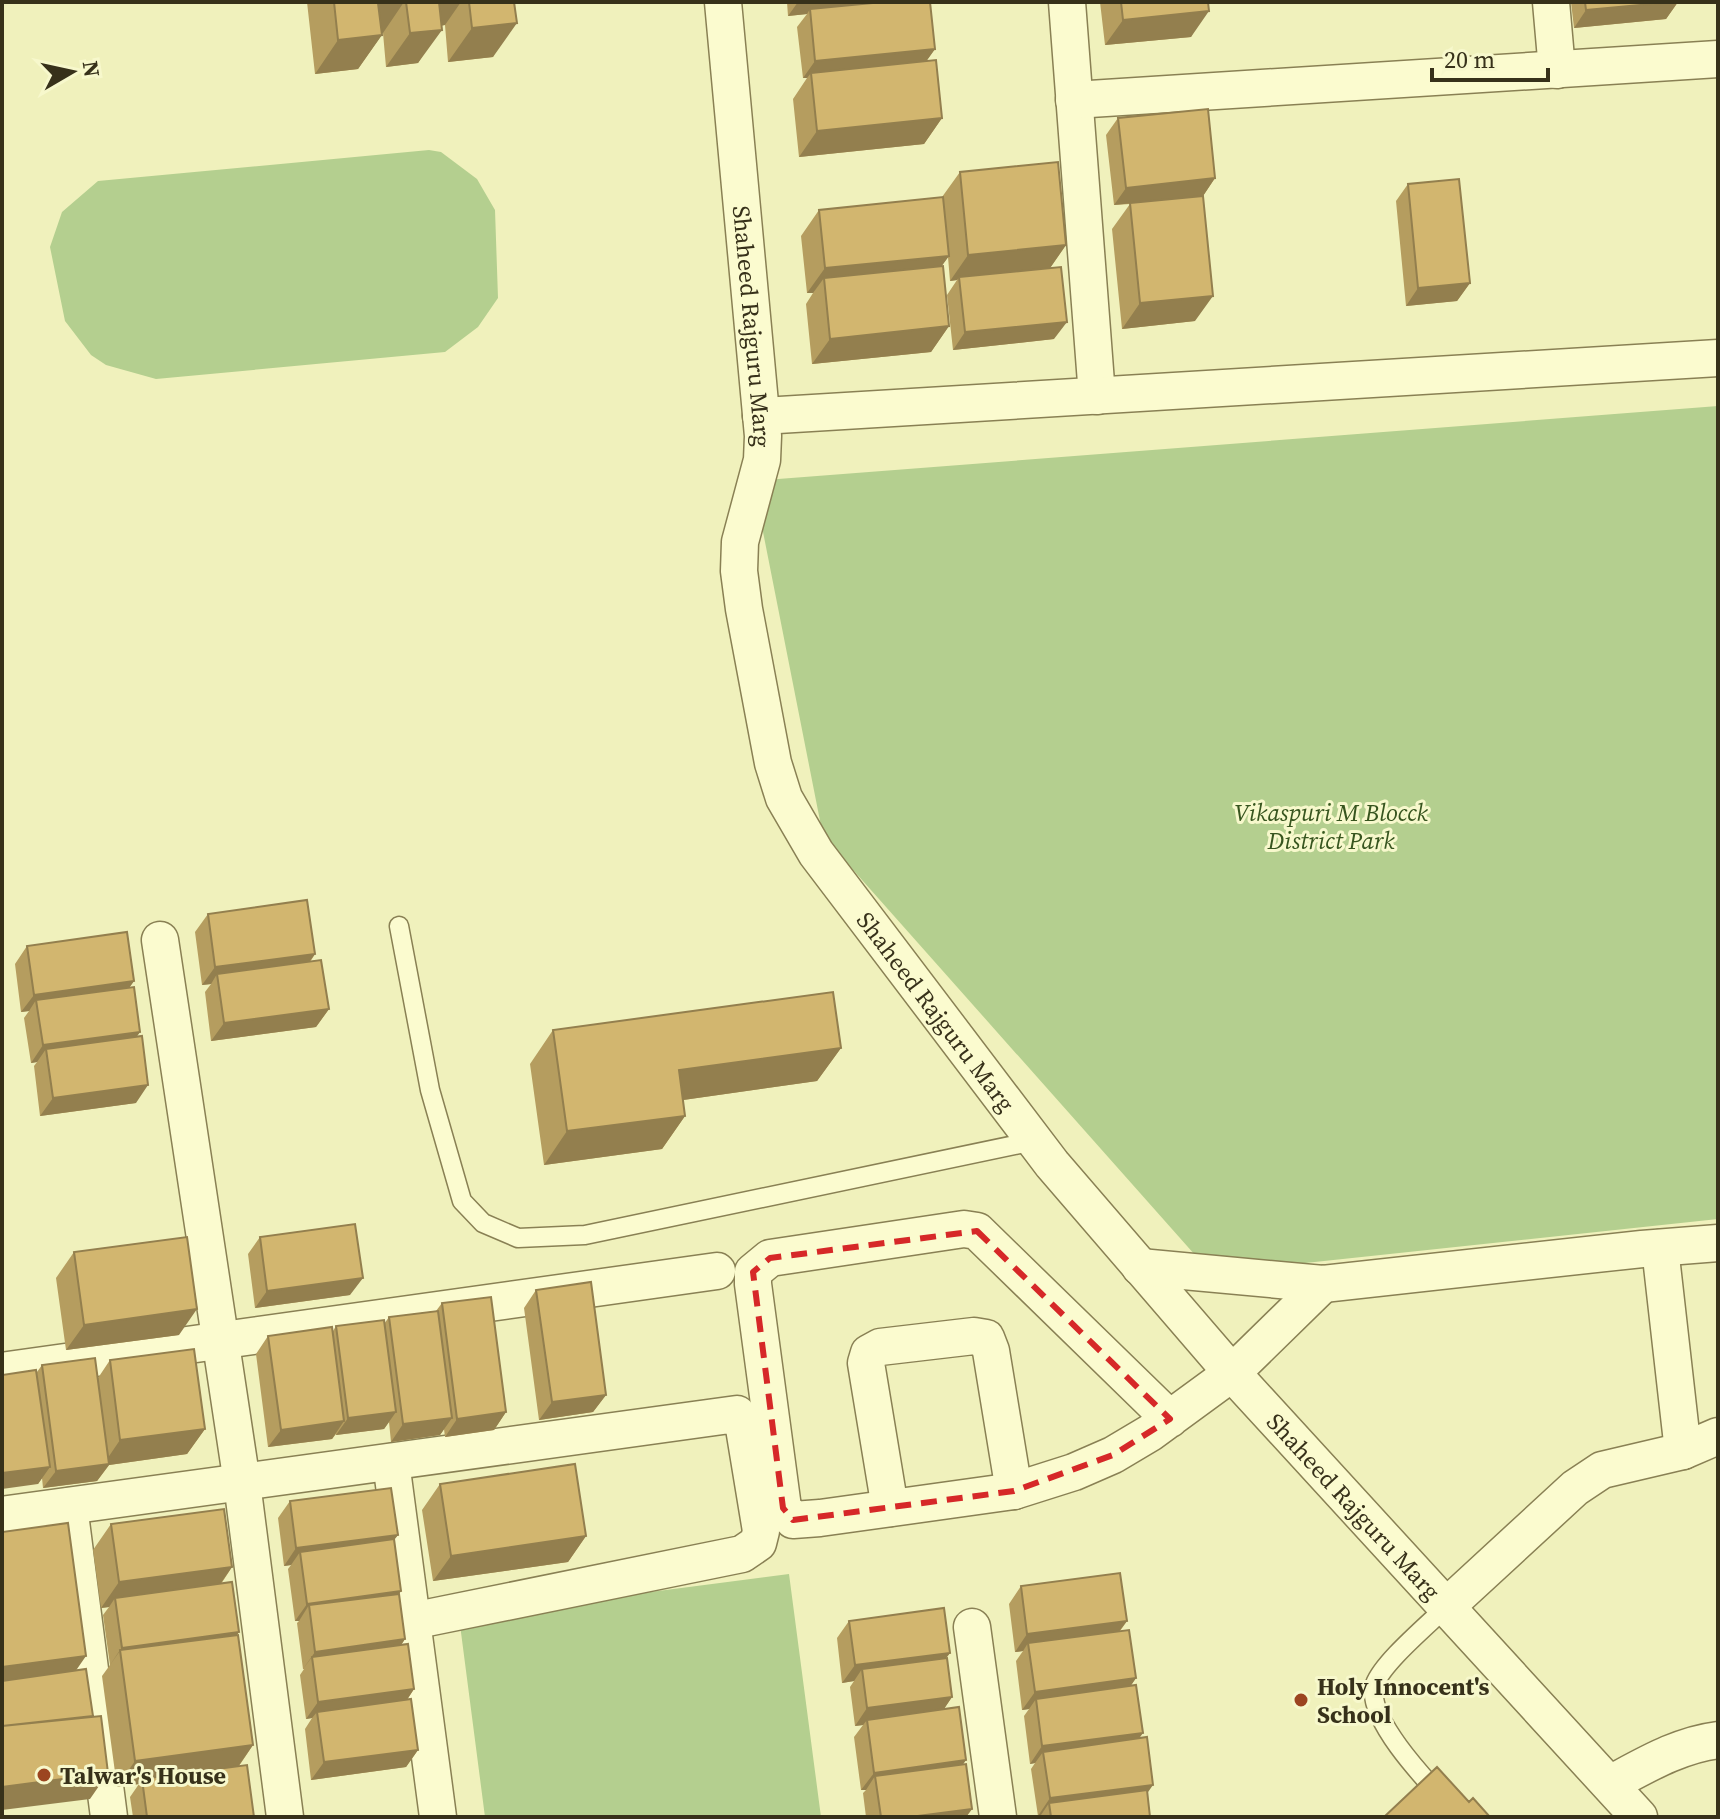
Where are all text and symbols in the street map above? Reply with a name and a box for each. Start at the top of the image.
north arrow [32,32,112,112]
scale bar [1432,32,1548,82]
text: 20 m [1444,43,1495,76]
text: N [76,59,108,79]
street label: Shaheed Rajguru Marg [725,204,780,448]
park label: Vikaspuri M Blocck District Park [1234,796,1428,857]
street label: Shaheed Rajguru Marg [850,905,1023,1118]
street label: Shaheed Rajguru Marg [1260,1405,1448,1607]
place label: Holy Innocent's School [1317,1670,1489,1731]
marker: Holy Innocent's School [1292,1691,1310,1709]
place label: Talwar's House [60,1759,226,1792]
marker: Talwar's House [35,1766,53,1784]

